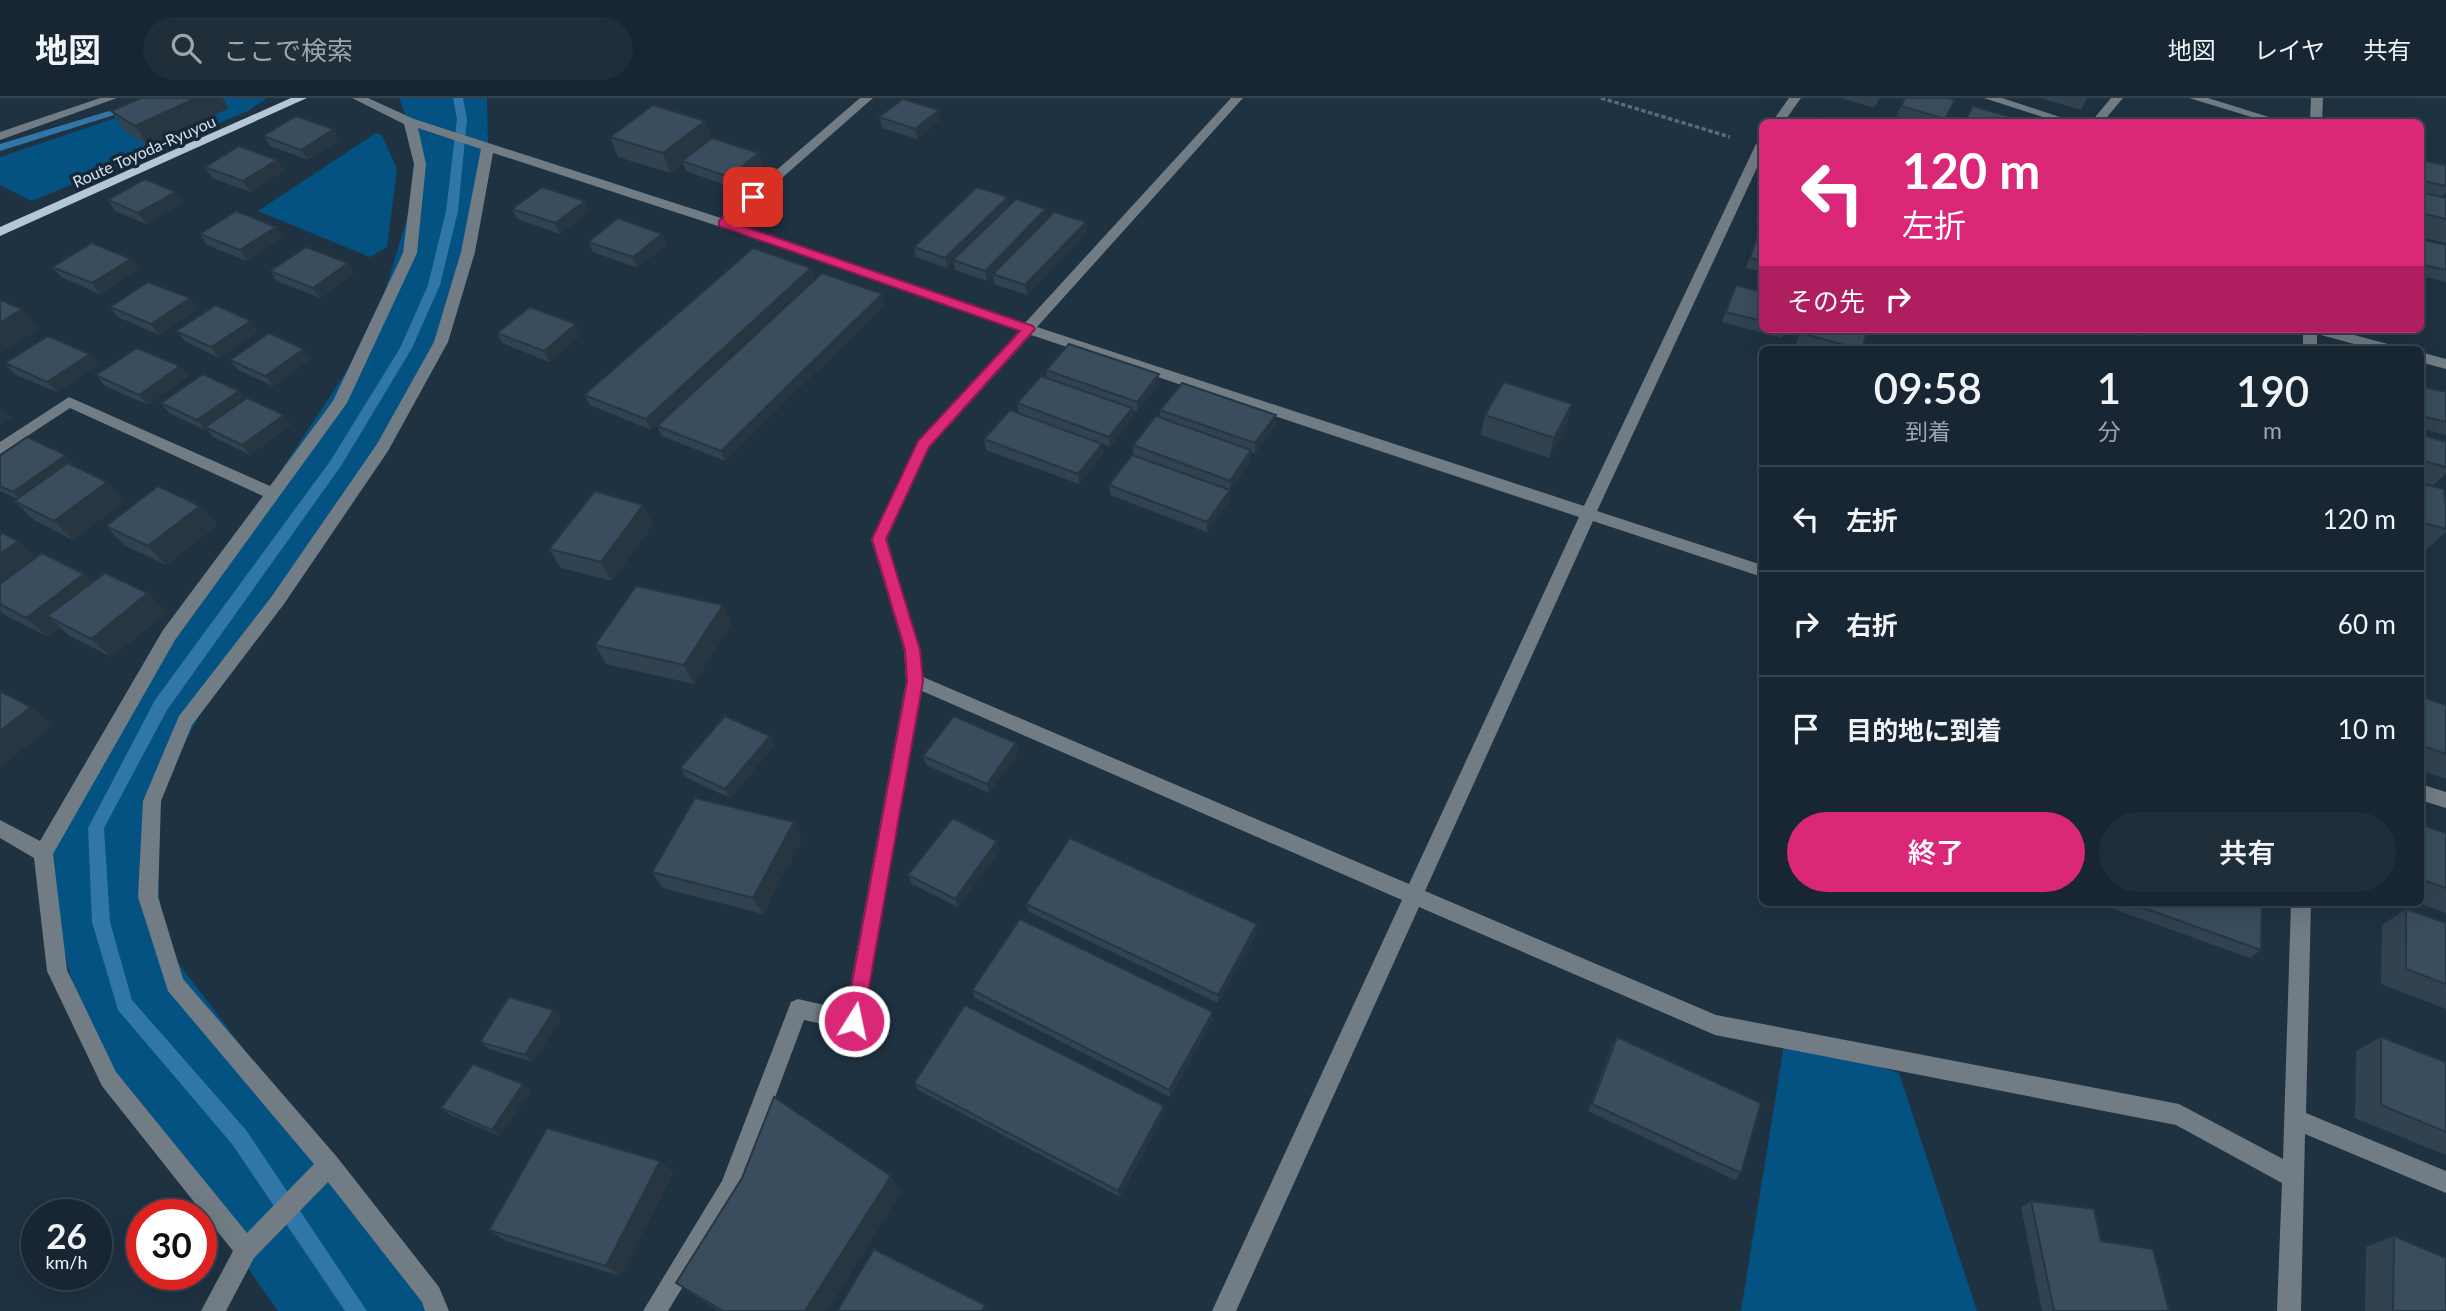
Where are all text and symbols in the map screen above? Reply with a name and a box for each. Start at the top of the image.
search box [143,17,633,80]
text: 地図 [35,29,101,69]
icon: search [167,29,205,67]
text: ここで検索 [223,34,353,66]
text: 地図 [2168,35,2216,64]
text: レイヤ [2254,35,2325,64]
text: 共有 [2363,35,2411,64]
street label: Route Toyoda-Ryuyou [70,111,218,191]
text: 120 m [1902,141,2040,199]
icon: left [1787,147,1878,238]
pin [723,167,783,227]
icon: arrive [734,178,772,216]
text: 左折 [1902,205,1966,244]
icon: right [1879,280,1917,318]
text: その先 [1787,285,1865,317]
text: 09:58 [1874,363,1982,413]
text: 1 [2097,363,2121,413]
text: 190 [2236,366,2309,416]
text: m [2263,416,2282,444]
text: 到着 [1905,417,1951,445]
text: 分 [2097,417,2120,445]
icon: left [1787,500,1825,538]
text: 120 m [2323,503,2396,535]
text: 左折 [1846,504,1898,536]
icon: right [1787,605,1825,643]
text: 60 m [2338,608,2396,640]
text: 右折 [1846,609,1898,641]
icon: arrive [1787,710,1825,748]
text: 10 m [2338,713,2396,745]
text: 目的地に到着 [1846,714,2002,746]
button: 終了 [1787,812,2085,892]
button: 共有 [2099,812,2396,892]
position arrow [817,984,891,1058]
speed limit sign: 30 [126,1199,217,1290]
text: 26 [46,1214,87,1256]
text: km/h [45,1251,88,1273]

